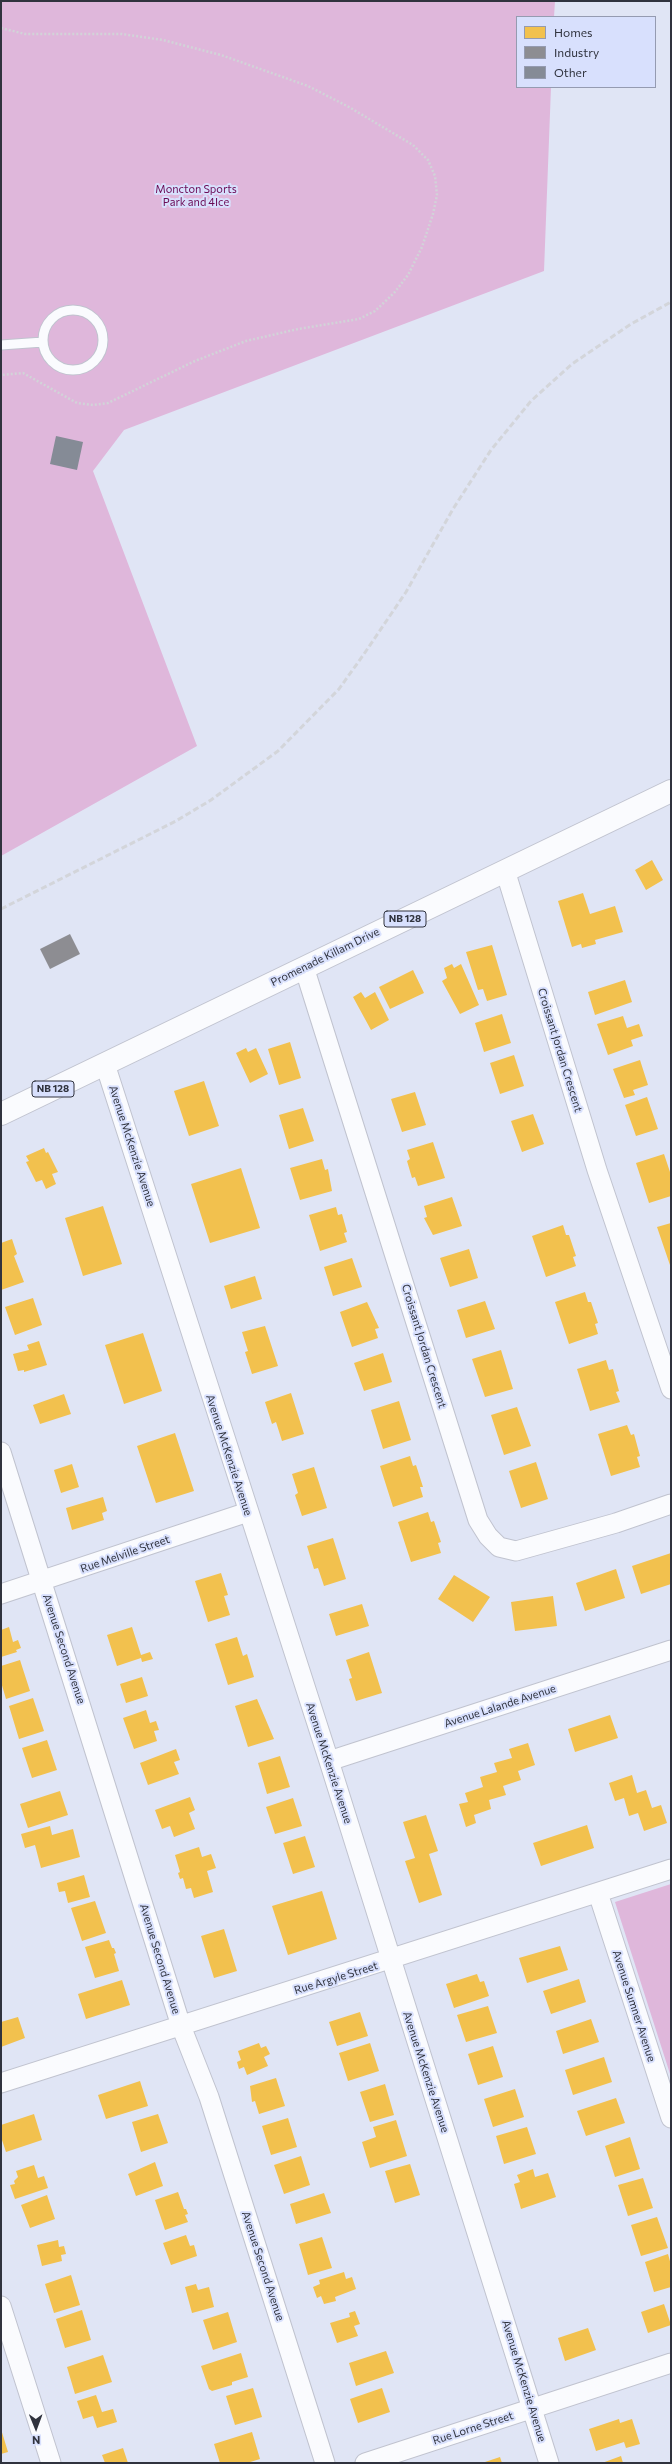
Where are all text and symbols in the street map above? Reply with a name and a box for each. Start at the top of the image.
legend [516,16,656,88]
text: Homes [554,25,592,39]
text: Industry [554,45,599,59]
text: Other [554,65,587,79]
park label: Moncton Sports Park and 4Ice [155,182,237,208]
road number: NB 128 [384,911,426,927]
street label: Promenade Killam Drive [269,925,381,989]
street label: Croissant Jordan Crescent [535,986,585,1114]
road number: NB 128 [32,1081,74,1097]
street label: Avenue McKenzie Avenue [106,1084,158,1208]
street label: Croissant Jordan Crescent [399,1282,449,1410]
street label: Avenue McKenzie Avenue [203,1393,255,1517]
street label: Rue Melville Street [79,1533,171,1575]
street label: Avenue Second Avenue [40,1593,88,1705]
street label: Avenue Lalande Avenue [443,1682,557,1730]
street label: Avenue McKenzie Avenue [303,1701,355,1825]
street label: Avenue Second Avenue [137,1902,183,2016]
street label: Avenue Sumner Avenue [610,1949,658,2063]
street label: Rue Argyle Street [293,1959,379,1997]
street label: Avenue McKenzie Avenue [400,2010,452,2134]
street label: Avenue Second Avenue [239,2210,287,2322]
street label: Avenue McKenzie Avenue [499,2318,549,2444]
north arrow [16,2408,56,2448]
street label: Rue Lorne Street [431,2409,515,2447]
text: N [32,2434,40,2447]

